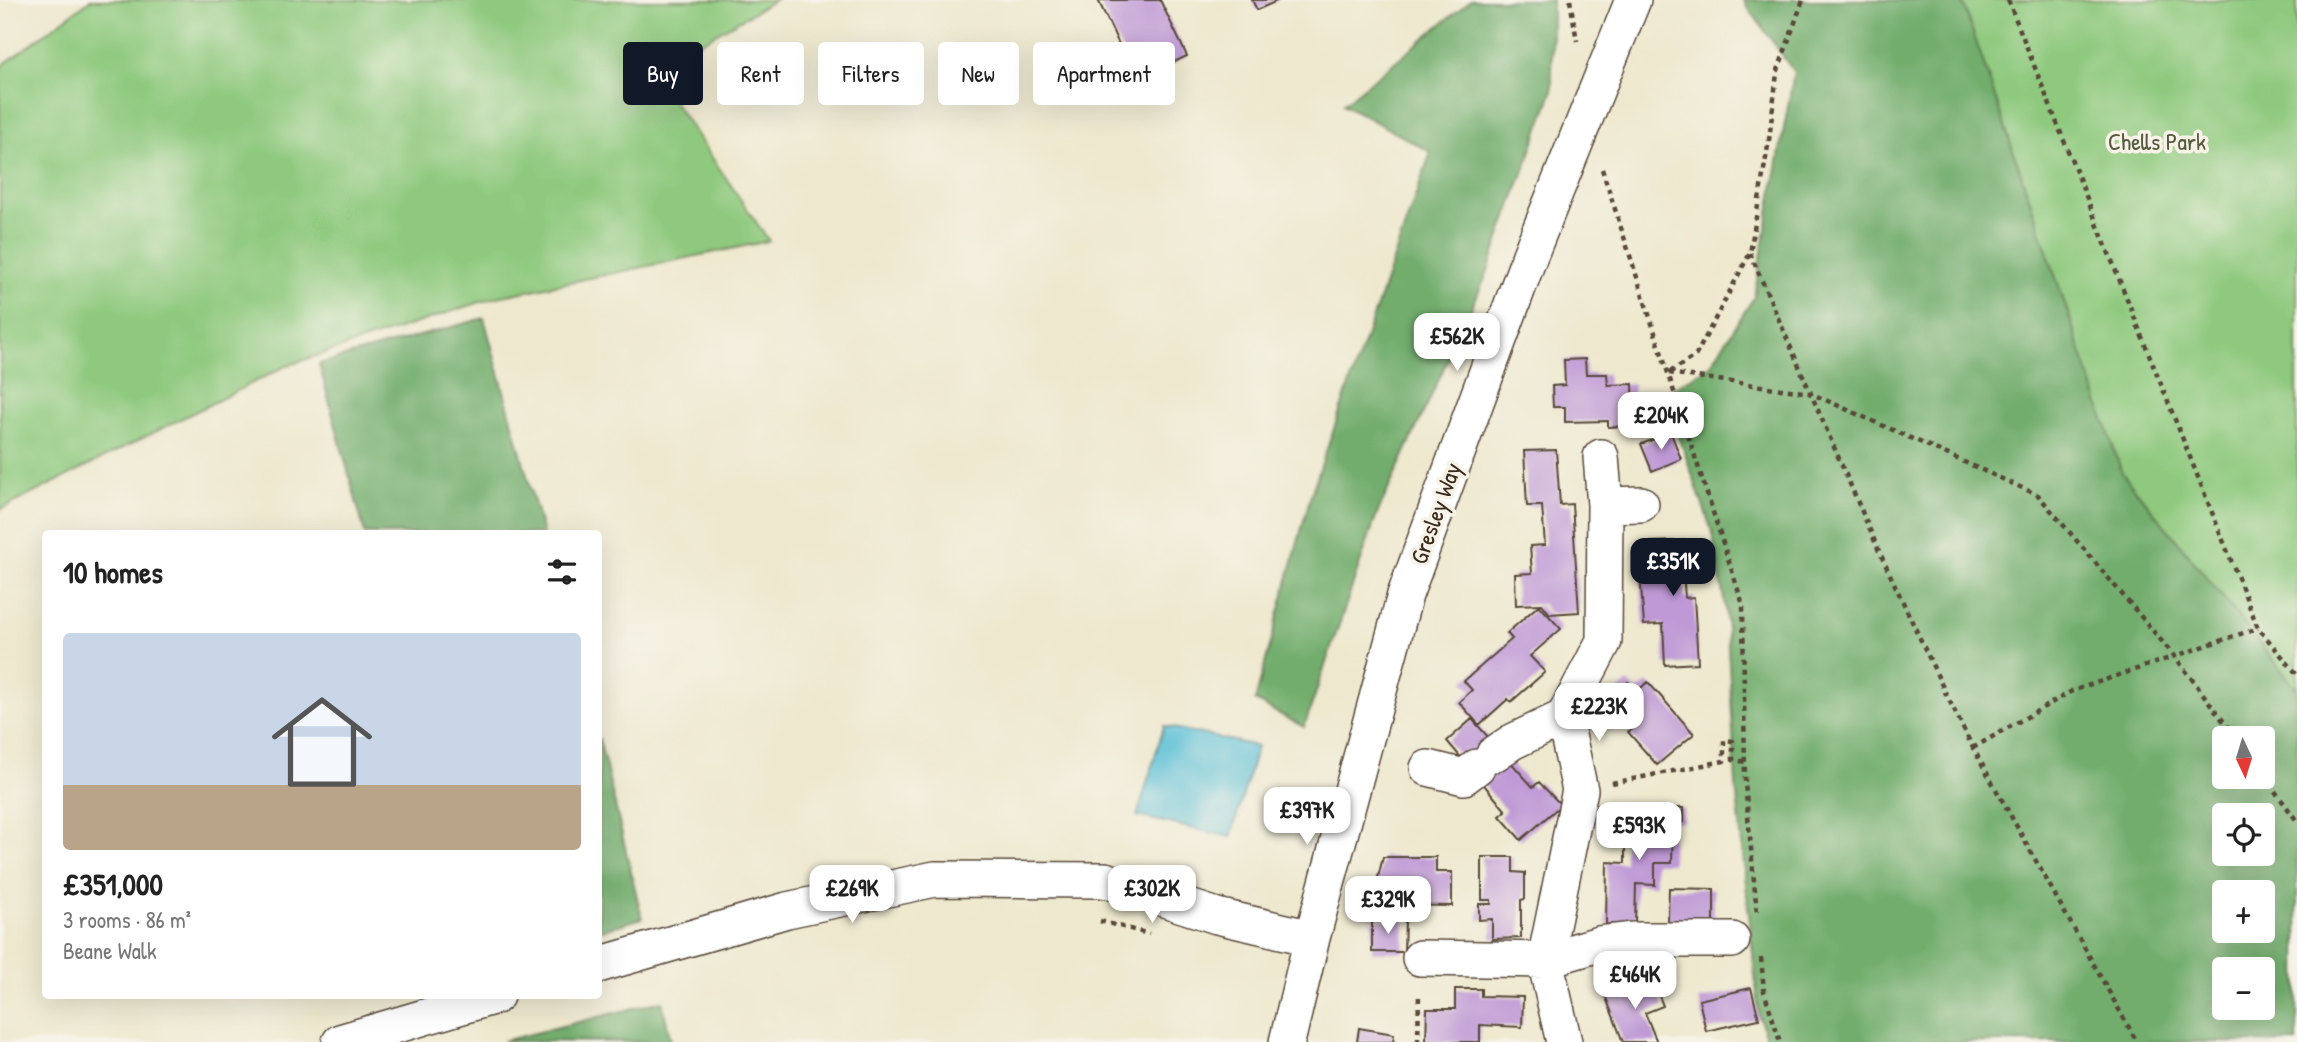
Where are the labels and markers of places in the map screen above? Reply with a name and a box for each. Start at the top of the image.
pin: £562K [1408,314,1506,373]
pin: £204K [1612,392,1710,452]
pin: £351K [1624,538,1722,598]
pin: £223K [1550,684,1648,743]
pin: £397K [1258,788,1356,847]
pin: £593K [1590,802,1688,862]
pin: £269K [803,866,901,925]
pin: £302K [1103,866,1201,925]
pin: £329K [1339,876,1437,936]
pin: £464K [1586,951,1684,1011]

